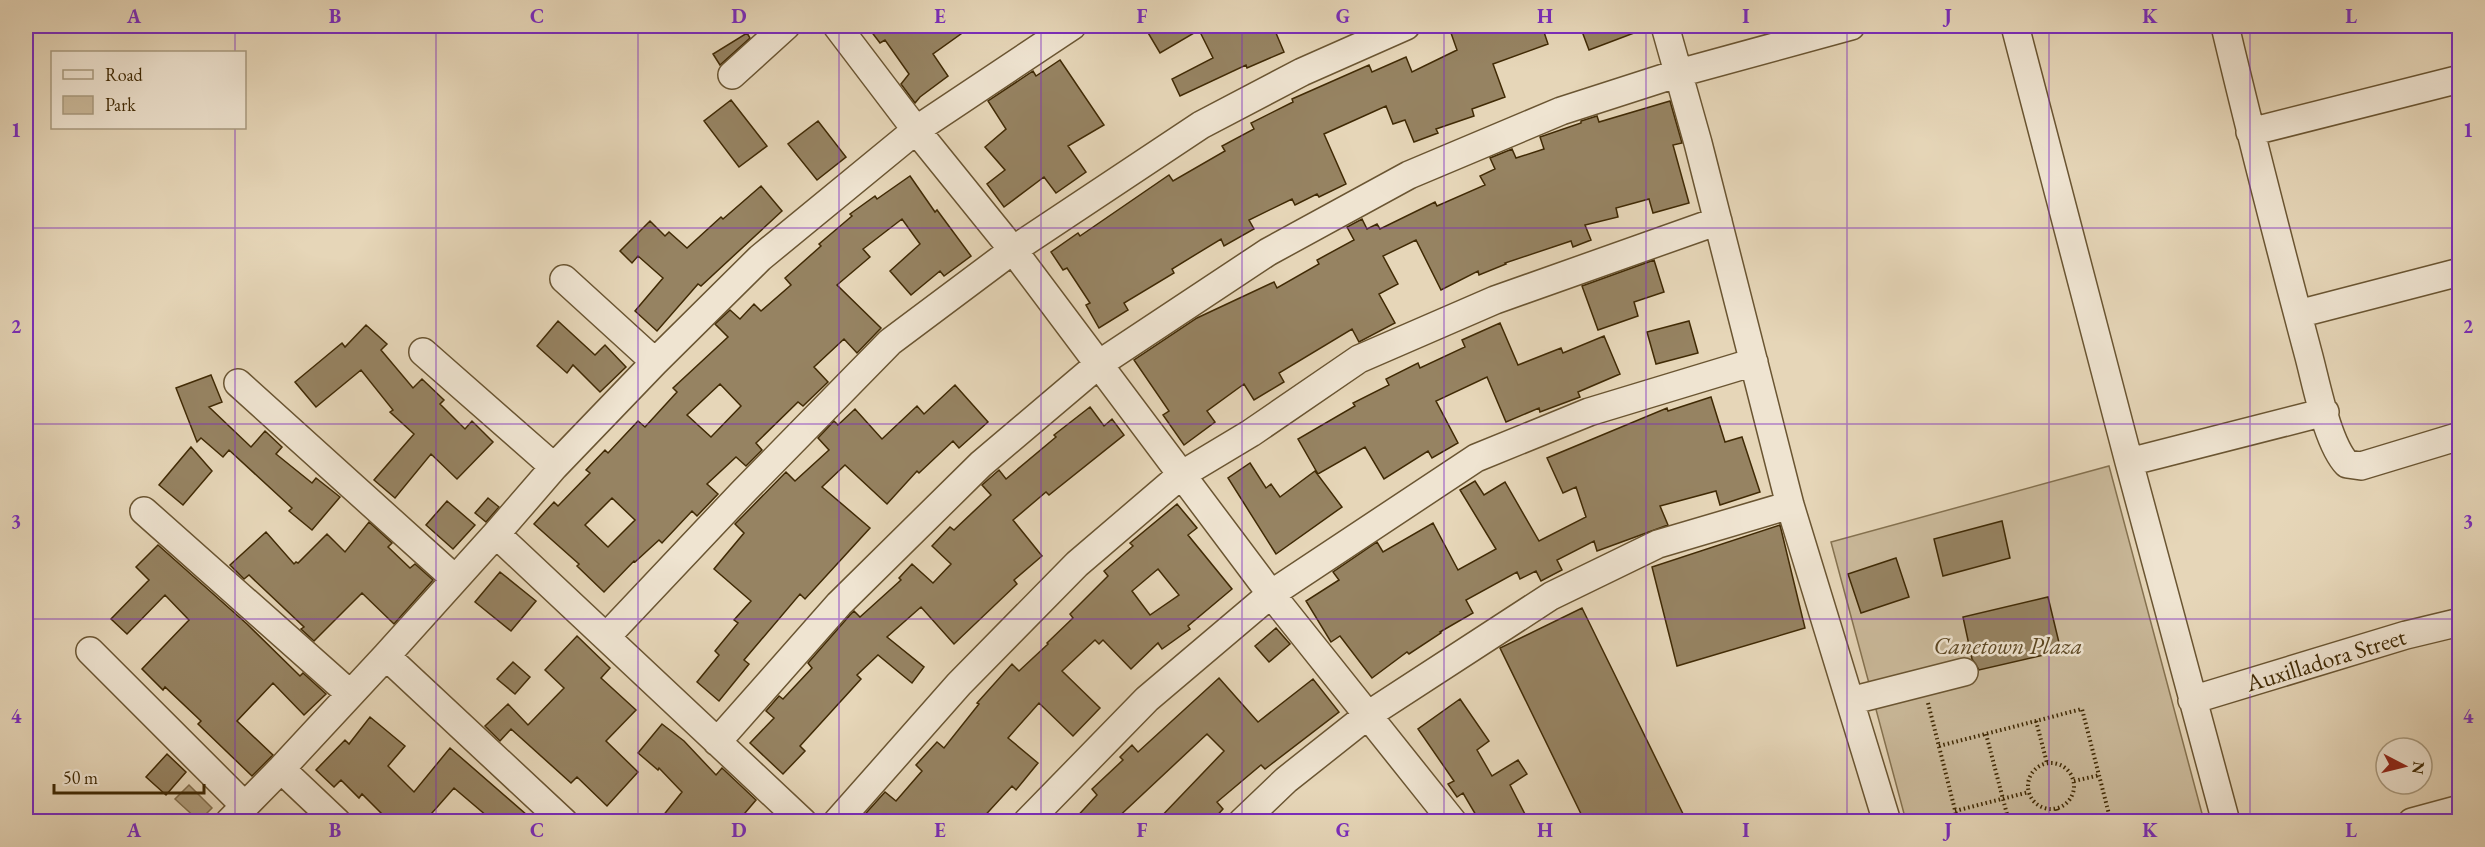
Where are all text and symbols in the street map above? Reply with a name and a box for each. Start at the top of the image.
text: A [126,3,142,29]
text: B [329,3,341,29]
text: C [530,3,544,29]
text: D [731,3,747,29]
text: E [934,3,946,29]
text: F [1137,3,1148,29]
text: G [1336,3,1350,29]
text: H [1537,3,1553,29]
text: I [1742,3,1750,29]
text: J [1942,3,1952,29]
text: K [2142,3,2158,29]
text: L [2345,3,2357,29]
legend [51,51,246,129]
text: Road [105,63,144,86]
text: Park [105,93,136,116]
text: 1 [11,117,21,143]
text: 1 [2463,117,2473,143]
text: 2 [11,313,22,339]
text: 2 [2463,313,2474,339]
text: 3 [11,508,21,534]
text: 3 [2463,508,2473,534]
street label: Auxilladora Street [2241,620,2410,699]
park label: Canetown Plaza [1933,630,2083,661]
text: 4 [11,703,22,729]
text: 4 [2463,703,2474,729]
north arrow [2374,736,2434,796]
scale bar [54,757,204,795]
text: N [2407,760,2430,776]
text: 50 m [63,766,98,789]
text: A [126,817,142,843]
text: B [329,817,341,843]
text: C [530,817,544,843]
text: D [731,817,747,843]
text: E [934,817,946,843]
text: F [1137,817,1148,843]
text: G [1336,817,1350,843]
text: H [1537,817,1553,843]
text: I [1742,817,1750,843]
text: J [1942,817,1952,843]
text: K [2142,817,2158,843]
text: L [2345,817,2357,843]

